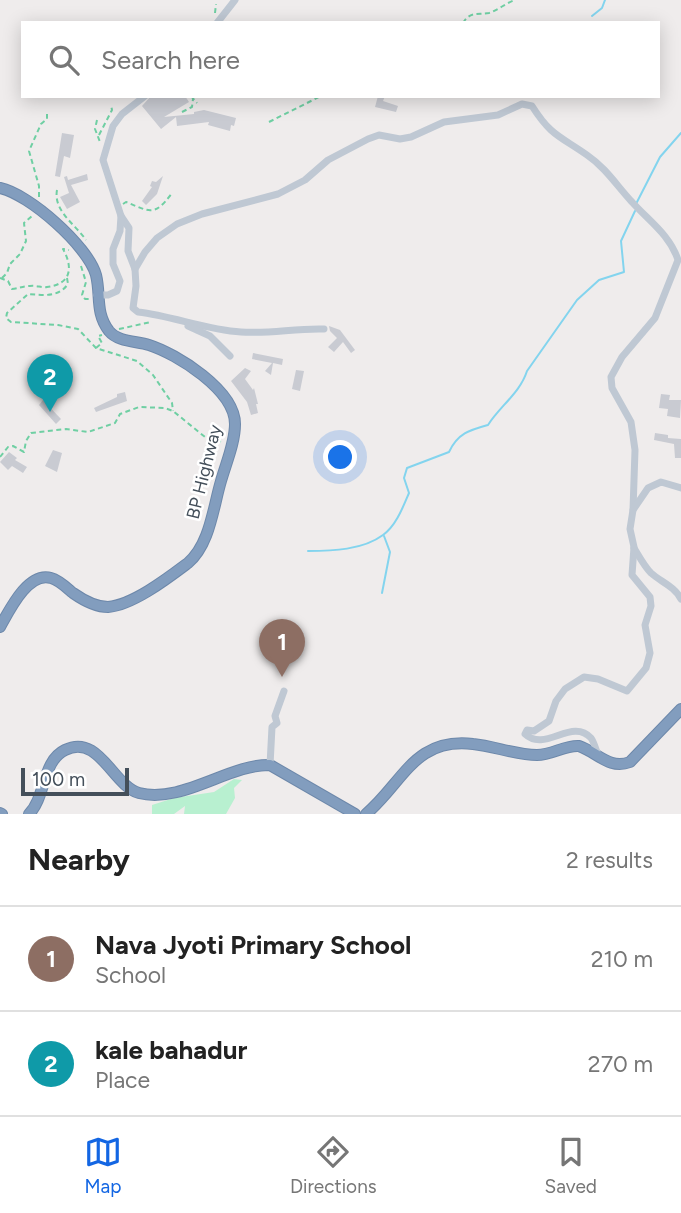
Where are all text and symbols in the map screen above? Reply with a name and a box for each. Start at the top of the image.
search box [21,21,660,98]
icon: search [45,41,83,79]
text: Search here [101,44,240,76]
pin: 2 [27,354,73,412]
street label: BP Highway [182,422,226,521]
your location [323,440,357,474]
pin: 1 [259,619,305,677]
scale bar [21,765,130,797]
text: 100 m [32,768,85,791]
text: Nearby [28,841,130,878]
text: 2 results [566,846,653,874]
text: Nava Jyoti Primary School [95,929,411,961]
text: 1 [46,945,56,973]
text: 210 m [591,945,653,973]
text: School [95,961,166,989]
text: kale bahadur [95,1034,247,1066]
text: 2 [44,1050,58,1078]
text: 270 m [588,1050,653,1078]
text: Place [95,1066,150,1094]
tab: Map [84,1133,122,1198]
tab: Directions [290,1133,377,1198]
tab: Saved [545,1133,597,1198]

